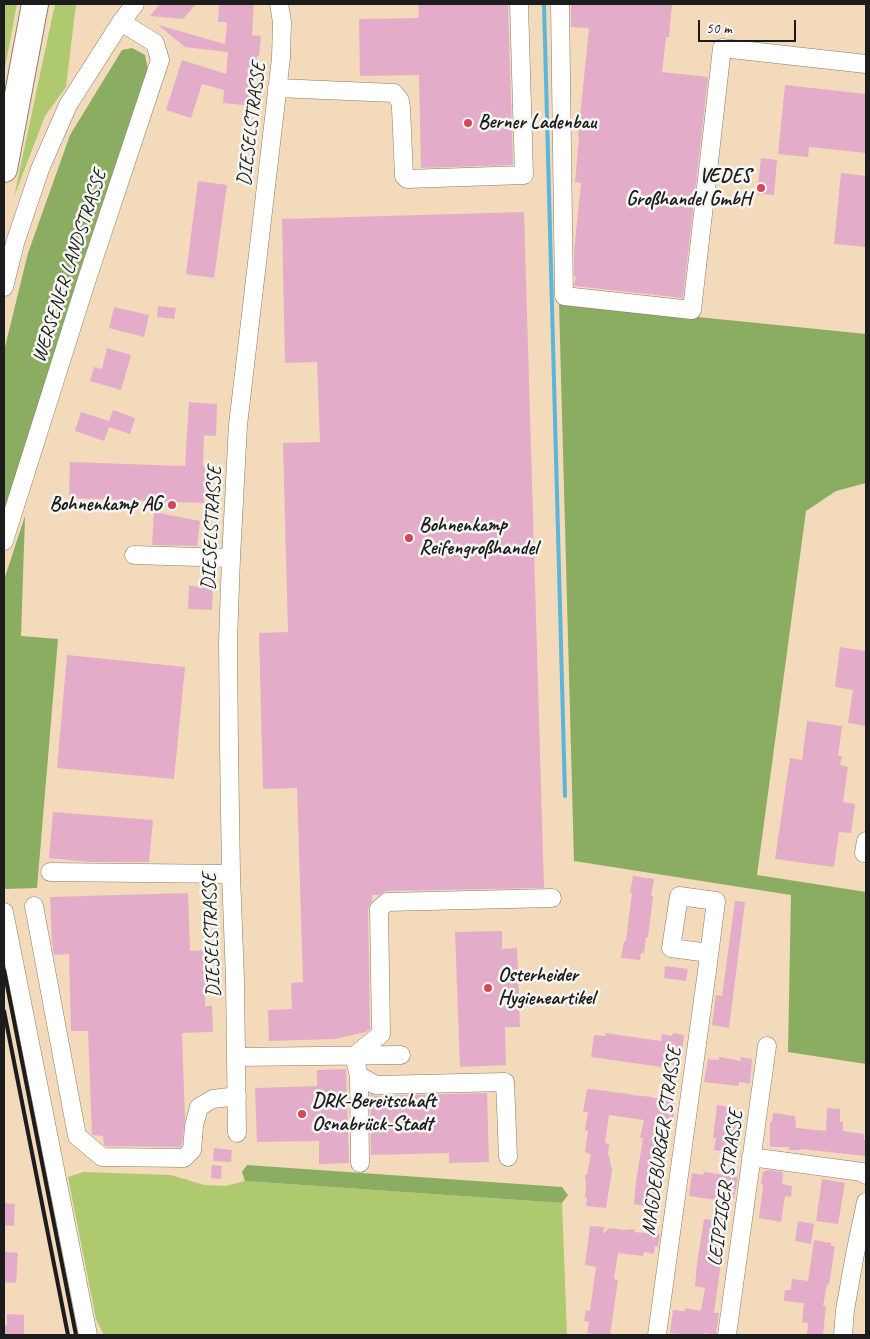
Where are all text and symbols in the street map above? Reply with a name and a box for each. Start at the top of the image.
scale bar [700,10,798,42]
text: 50 m [706,19,732,38]
street label: DIESELSTRASSE [232,61,272,187]
place label: Berner Ladenbau [478,111,596,135]
marker: Berner Ladenbau [462,117,474,129]
place label: VEDES Großhandel GmbH [626,165,751,212]
street label: WERSENER LANDSTRASSE [27,166,113,366]
marker: VEDES Großhandel GmbH [755,182,767,194]
street label: DIESELSTRASSE [197,465,227,591]
place label: Bohnenkamp AG [49,493,162,517]
marker: Bohnenkamp AG [166,499,178,511]
place label: Bohnenkamp Reifengroßhandel [419,514,538,561]
marker: Bohnenkamp Reifengroßhandel [403,532,415,544]
street label: DIESELSTRASSE [198,872,226,998]
place label: Osterheider Hygieneartikel [498,964,595,1011]
marker: Osterheider Hygieneartikel [482,982,494,994]
street label: MAGDEBURGER STRASSE [637,1045,687,1237]
place label: DRK-Bereitschaft Osnabrück-Stadt [312,1090,436,1137]
marker: DRK-Bereitschaft Osnabrück-Stadt [296,1108,308,1120]
street label: LEIPZIGER STRASSE [703,1108,749,1268]

